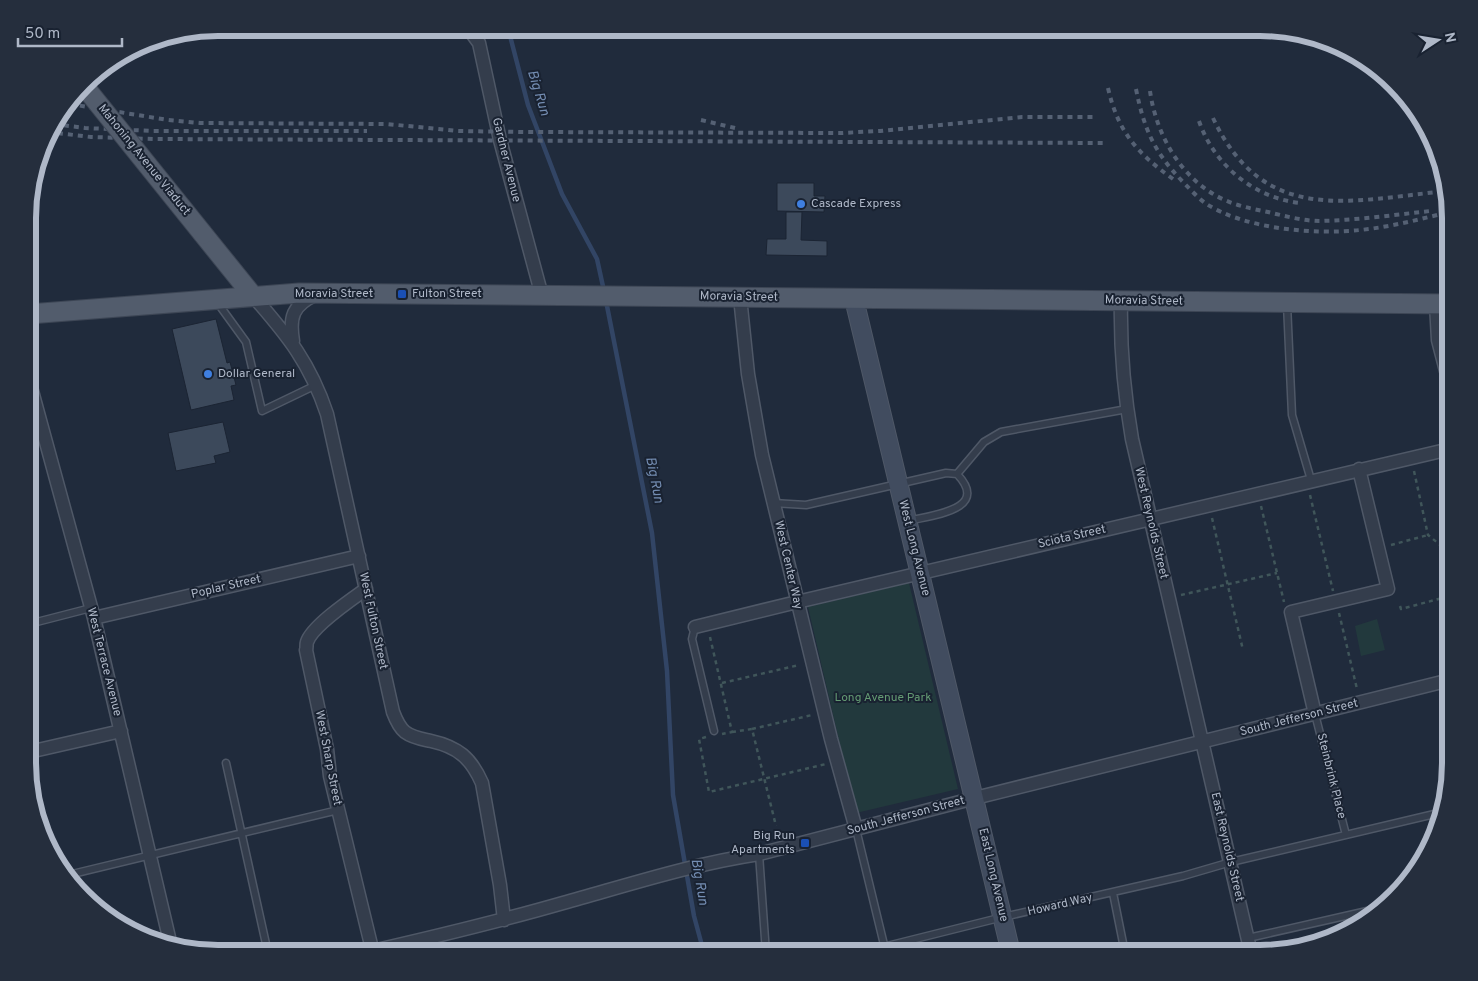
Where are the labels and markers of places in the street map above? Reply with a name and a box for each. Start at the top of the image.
place label: Cascade Express [811,196,901,212]
marker: Cascade Express [795,198,807,210]
place label: Fulton Street [412,286,482,302]
marker: Fulton Street [396,288,408,300]
place label: Dollar General [218,366,295,382]
marker: Dollar General [202,368,214,380]
place label: Big Run Apartments [731,828,795,858]
marker: Big Run Apartments [799,837,811,849]

